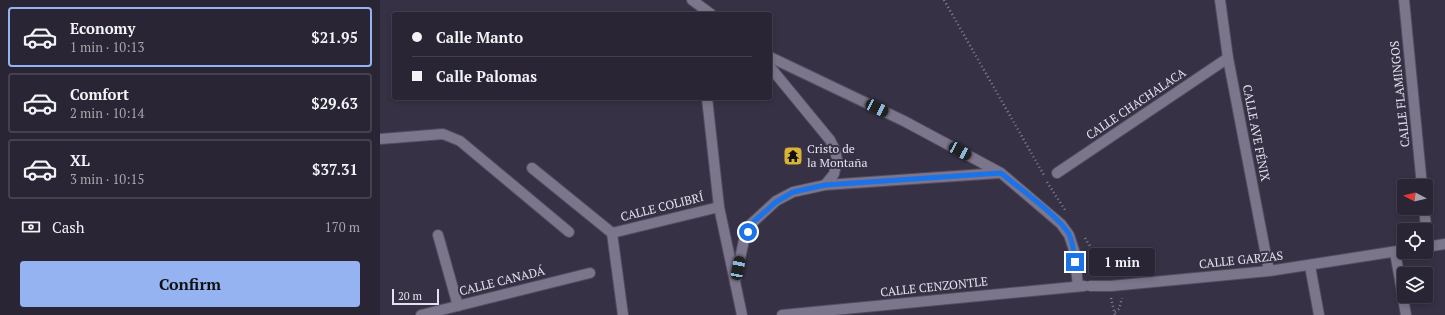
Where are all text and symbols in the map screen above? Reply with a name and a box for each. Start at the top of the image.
text: Economy [70,18,135,38]
icon: car [22,19,58,55]
text: $21.95 [311,27,358,47]
text: Calle Manto [436,27,523,47]
text: 1 min · 10:13 [70,38,144,56]
street label: CALLE FLAMINGOS [1386,40,1413,148]
street label: CALLE CHACHALACA [1083,64,1189,143]
text: Calle Palomas [436,66,537,86]
street label: CALLE AVE FÉNIX [1240,83,1273,182]
text: Comfort [70,84,129,104]
icon: car [22,85,58,121]
text: $29.63 [311,93,358,113]
car [864,97,890,119]
text: 2 min · 10:14 [70,104,144,122]
car [947,140,973,162]
place label: Cristo de la Montaña [807,141,867,170]
temple icon: Cristo de la Montaña [782,145,804,167]
text: XL [70,150,90,170]
icon: car [22,151,58,187]
text: $37.31 [312,159,358,179]
text: 3 min · 10:15 [70,170,144,188]
north arrow [1397,179,1433,215]
map controls [1397,179,1433,303]
street label: CALLE COLIBRÍ [619,189,706,224]
icon: cash [20,216,42,238]
text: Cash [52,217,85,237]
text: 170 m [325,218,360,236]
route start [739,223,757,241]
button: locate [1397,223,1433,259]
callout: 1 min [1089,248,1155,276]
street label: CALLE GARZAS [1198,248,1284,271]
route end [1066,253,1084,271]
text: 1 min [1104,253,1140,271]
car [730,255,746,281]
button: Confirm [20,261,360,307]
street label: CALLE CANADÁ [458,262,547,298]
button: layers [1397,267,1433,303]
street label: CALLE CENZONTLE [880,273,988,300]
scale bar [392,287,439,306]
text: 20 m [398,289,422,303]

